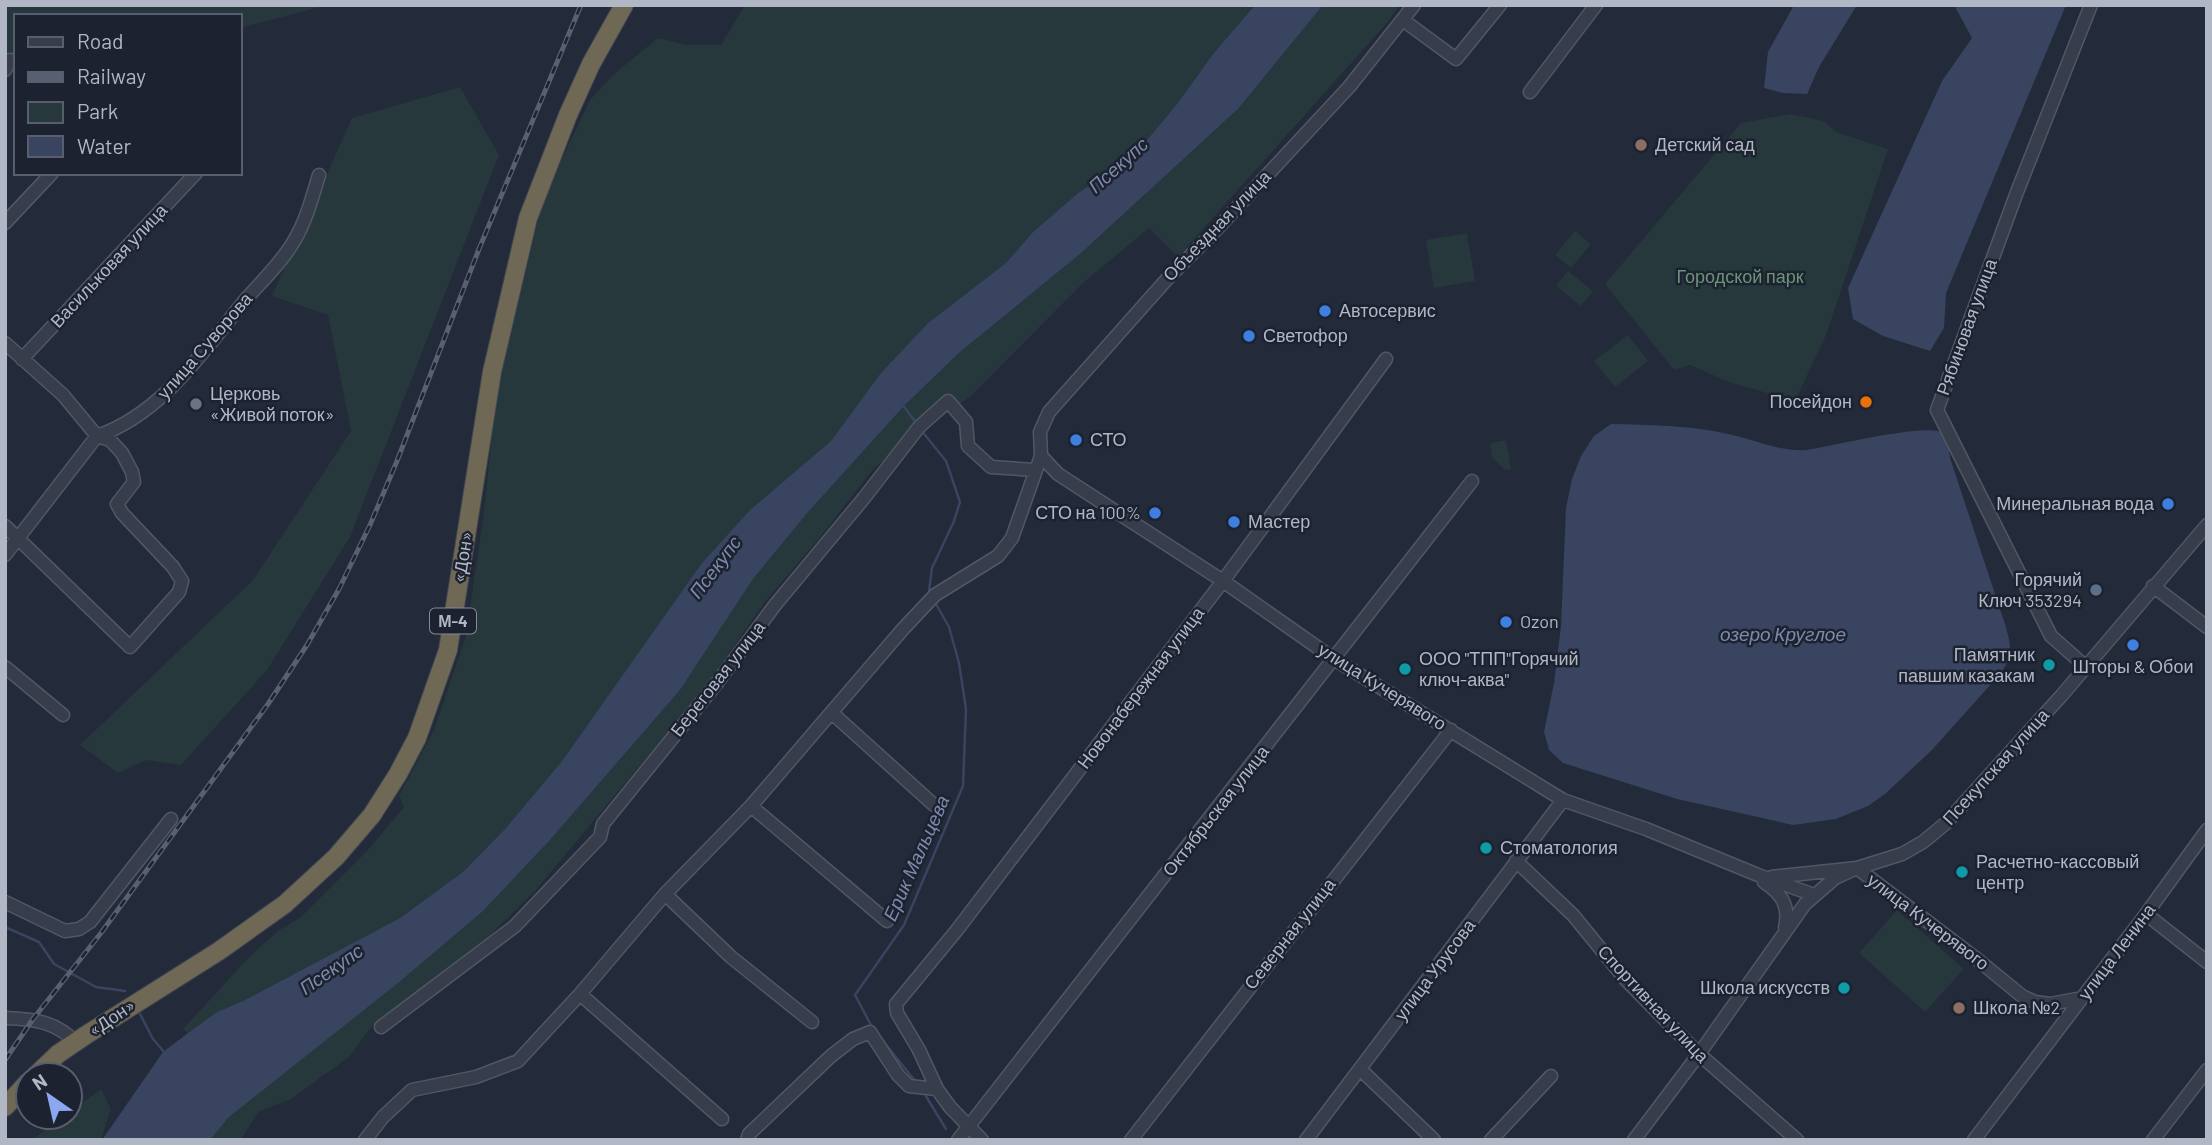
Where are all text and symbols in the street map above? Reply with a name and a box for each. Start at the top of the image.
legend [14,14,242,175]
text: Road [77,28,123,53]
text: Railway [77,63,146,88]
text: Park [77,98,118,123]
water label: Псекупс [1083,132,1153,197]
text: Water [77,133,132,158]
place label: Детский сад [1655,133,1755,155]
marker: Детский сад [1633,137,1649,153]
street label: Объездная улица [1158,165,1275,285]
street label: Васильковая улица [45,198,172,332]
street label: Рябиновая улица [1931,254,2001,398]
park label: Городской парк [1676,265,1804,287]
street label: улица Суворова [152,287,257,403]
place label: Автосервис [1339,299,1436,321]
marker: Автосервис [1317,303,1333,319]
place label: Светофор [1263,324,1348,346]
marker: Светофор [1241,328,1257,344]
place label: Церковь «Живой поток» [210,382,334,425]
place label: Посейдон [1770,390,1852,412]
marker: Посейдон [1858,394,1874,410]
marker: Церковь «Живой поток» [188,396,204,412]
place label: СТО [1090,428,1127,450]
marker: СТО [1068,432,1084,448]
place label: Минеральная вода [1996,492,2155,514]
marker: Минеральная вода [2160,496,2176,512]
place label: СТО на 100% [1035,501,1141,523]
marker: СТО на 100% [1147,505,1163,521]
place label: Мастер [1248,510,1310,532]
marker: Мастер [1226,514,1242,530]
street label: «Дон» [447,530,477,584]
water label: Псекупс [684,531,746,602]
place label: Горячий Ключ 353294 [1978,568,2082,611]
marker: Горячий Ключ 353294 [2088,582,2104,598]
street label: Новонабережная улица [1072,601,1209,773]
road number: М-4 [430,608,476,634]
place label: Ozon [1520,610,1559,632]
marker: Ozon [1498,614,1514,630]
street label: Береговая улица [665,616,770,740]
water label: озеро Круглое [1720,622,1846,645]
marker: Шторы & Обои [2125,637,2141,653]
street label: улица Кучерявого [1314,638,1451,734]
place label: Памятник павшим казакам [1898,643,2035,686]
place label: ООО "ТПП"Горячий ключ-аква" [1419,647,1579,690]
place label: Шторы & Обои [2073,655,2193,677]
marker: Памятник павшим казакам [2041,657,2057,673]
marker: ООО "ТПП"Горячий ключ-аква" [1397,661,1413,677]
street label: Псекупская улица [1937,703,2054,829]
street label: Октябрьская улица [1157,740,1274,880]
water label: Ерик Мальцева [878,791,954,924]
place label: Стоматология [1500,836,1618,858]
marker: Стоматология [1478,840,1494,856]
place label: Расчетно-кассовый центр [1976,850,2139,893]
marker: Расчетно-кассовый центр [1954,864,1970,880]
street label: улица Кучерявого [1863,868,1994,974]
street label: Северная улица [1239,873,1340,993]
street label: улица Ленина [2073,898,2160,1004]
street label: улица Урусова [1389,914,1480,1024]
water label: Псекупс [295,938,367,999]
street label: Спортивная улица [1594,940,1715,1067]
place label: Школа искусств [1700,976,1830,998]
marker: Школа искусств [1836,980,1852,996]
street label: «Дон» [84,994,139,1041]
place label: Школа №2 [1973,996,2060,1018]
marker: Школа №2 [1951,1000,1967,1016]
north arrow [14,1061,84,1131]
text: N [28,1068,51,1095]

